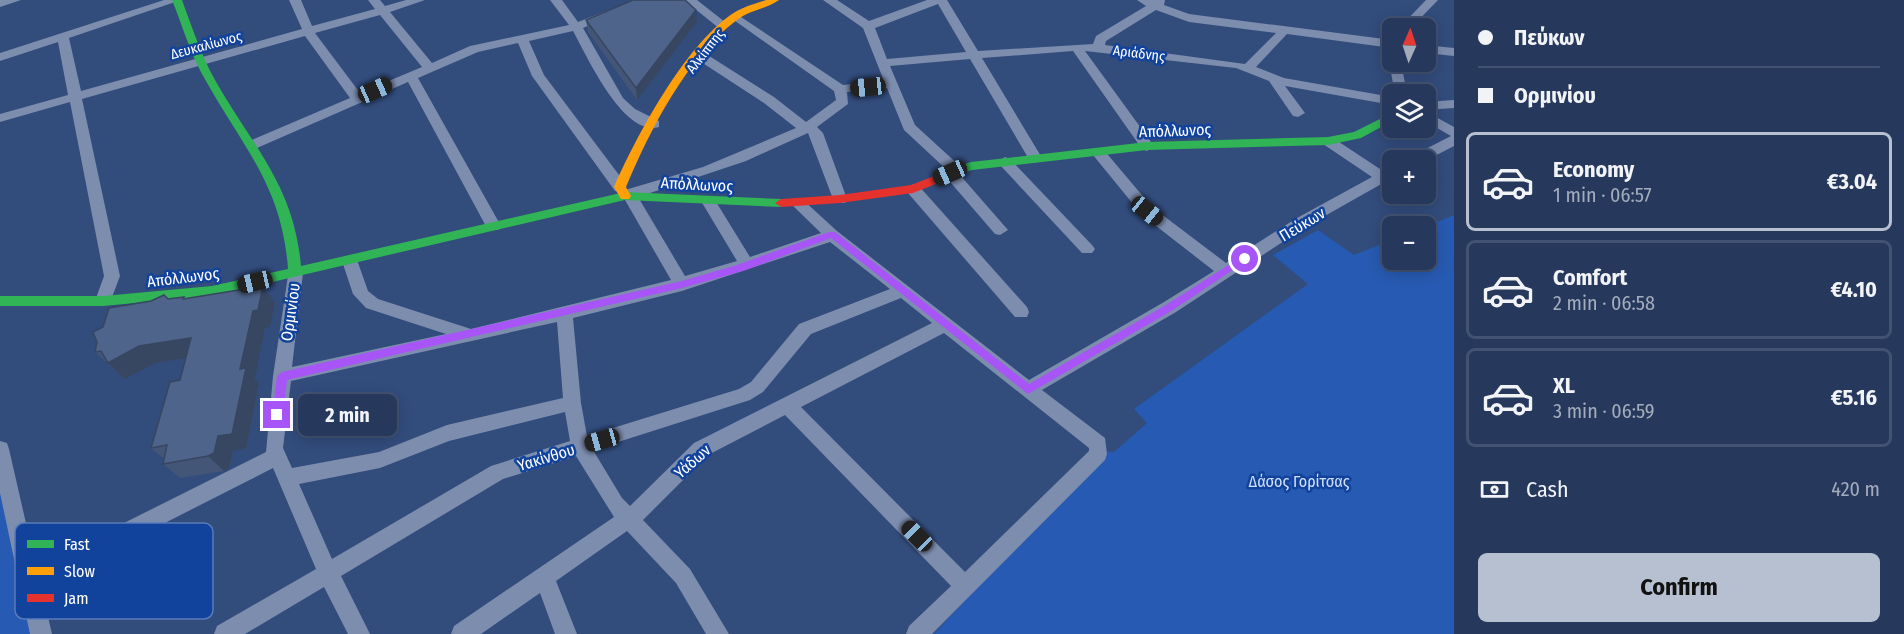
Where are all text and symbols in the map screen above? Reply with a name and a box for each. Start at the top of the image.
north arrow [1382,18,1436,72]
map controls [1382,18,1436,270]
text: Πεύκων [1514,24,1585,51]
street label: Αλκίππης [683,25,728,77]
street label: Δευκαλίωνος [169,28,244,63]
street label: Αριάδνης [1112,42,1166,65]
car [355,74,395,106]
car [849,76,887,98]
text: Ορμινίου [1514,82,1596,109]
button: layers [1382,84,1436,138]
street label: Απόλλωνος [1139,120,1212,141]
button: + [1382,150,1436,204]
icon: car [1481,155,1535,209]
text: Economy [1553,156,1634,183]
car [930,157,970,189]
text: €3.04 [1827,168,1877,195]
street label: Απόλλωνος [660,173,734,196]
text: 1 min · 06:57 [1553,183,1652,207]
car [1127,193,1167,229]
street label: Πεύκων [1276,203,1329,245]
button: − [1382,216,1436,270]
route start [1231,245,1258,272]
icon: car [1481,263,1535,317]
street label: Απόλλωνος [146,264,220,291]
text: Comfort [1553,264,1627,291]
car [235,269,275,295]
text: €4.10 [1830,276,1877,303]
street label: Ορμινίου [277,282,304,342]
text: 2 min · 06:58 [1553,291,1655,315]
icon: car [1481,371,1535,425]
text: XL [1553,372,1575,399]
text: €5.16 [1831,384,1877,411]
callout: 2 min [298,394,397,436]
text: 3 min · 06:59 [1553,399,1655,423]
route end [263,401,290,428]
text: 2 min [325,403,370,427]
car [582,426,622,454]
street label: Υακίνθου [515,440,577,475]
street label: Υάδων [670,440,714,482]
park label: Δάσος Γορίτσας [1249,472,1350,491]
icon: cash [1478,473,1511,506]
text: Cash [1526,476,1569,503]
text: 420 m [1831,477,1880,501]
car [898,517,936,555]
legend [15,523,213,619]
text: Fast [64,535,91,554]
button: Confirm [1478,553,1880,622]
text: Slow [64,562,95,581]
text: Jam [64,589,89,608]

